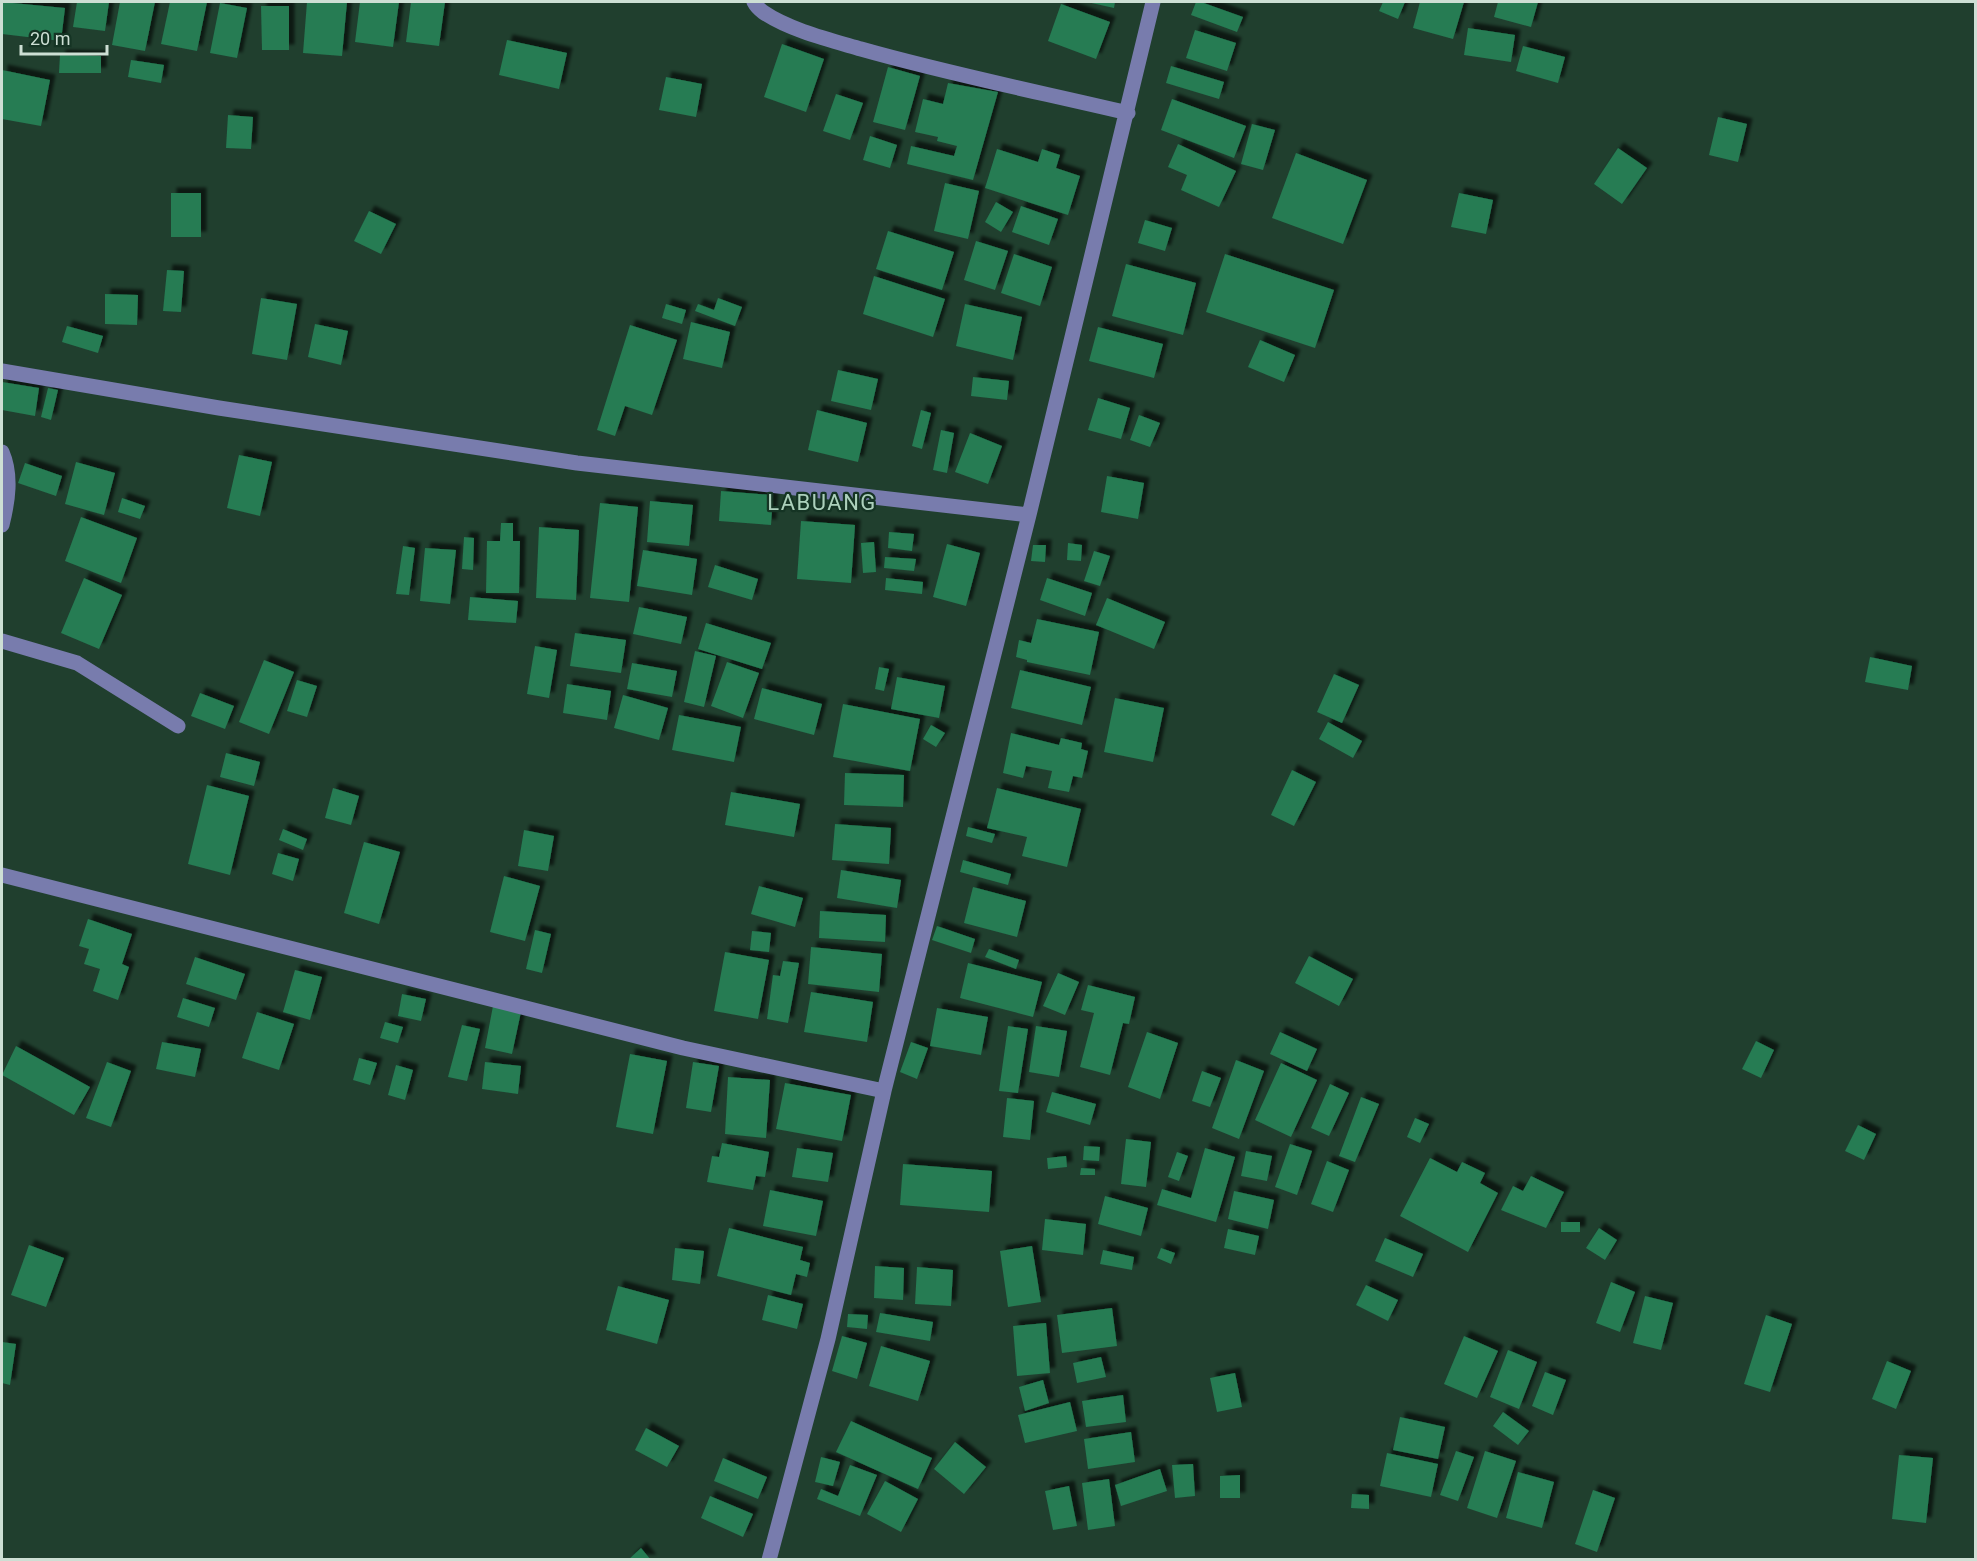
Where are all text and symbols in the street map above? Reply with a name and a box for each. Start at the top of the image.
scale bar [21,18,106,56]
text: 20 m [30,28,70,49]
district label: LABUANG [767,490,877,515]

